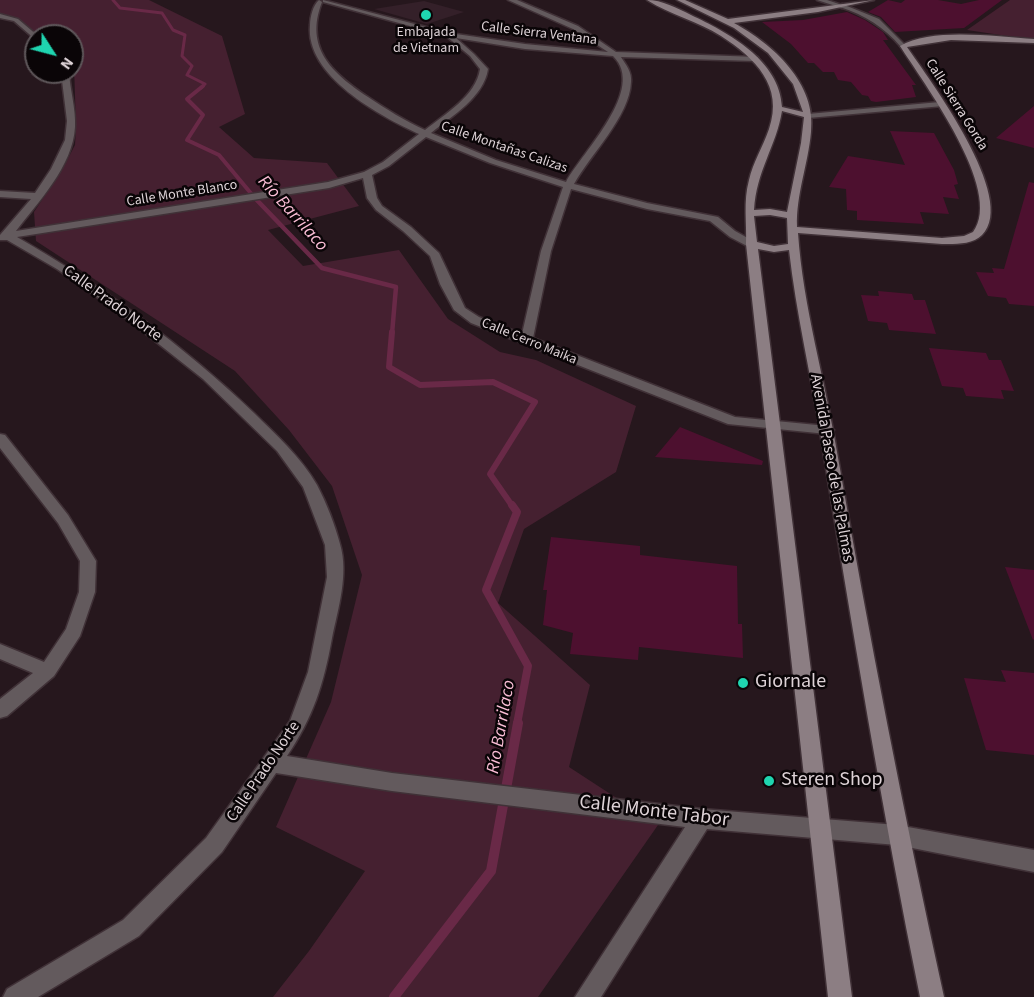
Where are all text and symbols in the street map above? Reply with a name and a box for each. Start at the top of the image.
marker: Embajada de Vietnam [419,8,433,22]
street label: Calle Sierra Ventana [480,19,598,49]
north arrow [24,24,84,84]
place label: Embajada de Vietnam [393,25,459,57]
text: N [55,53,79,74]
street label: Calle Sierra Gorda [921,56,991,154]
street label: Calle Montañas Calizas [438,118,570,178]
water label: Río Barrilaco [252,172,332,256]
street label: Calle Monte Blanco [125,177,239,211]
street label: Calle Prado Norte [59,262,165,346]
street label: Calle Cerro Maika [479,315,579,369]
street label: Avenida Paseo de las Palmas [805,373,857,563]
place label: Giornale [755,671,826,695]
marker: Giornale [736,676,750,690]
water label: Río Barrilaco [483,679,521,775]
street label: Calle Prado Norte [223,718,305,826]
place label: Steren Shop [781,769,883,793]
marker: Steren Shop [762,774,776,788]
street label: Calle Monte Tabor [578,791,730,833]

